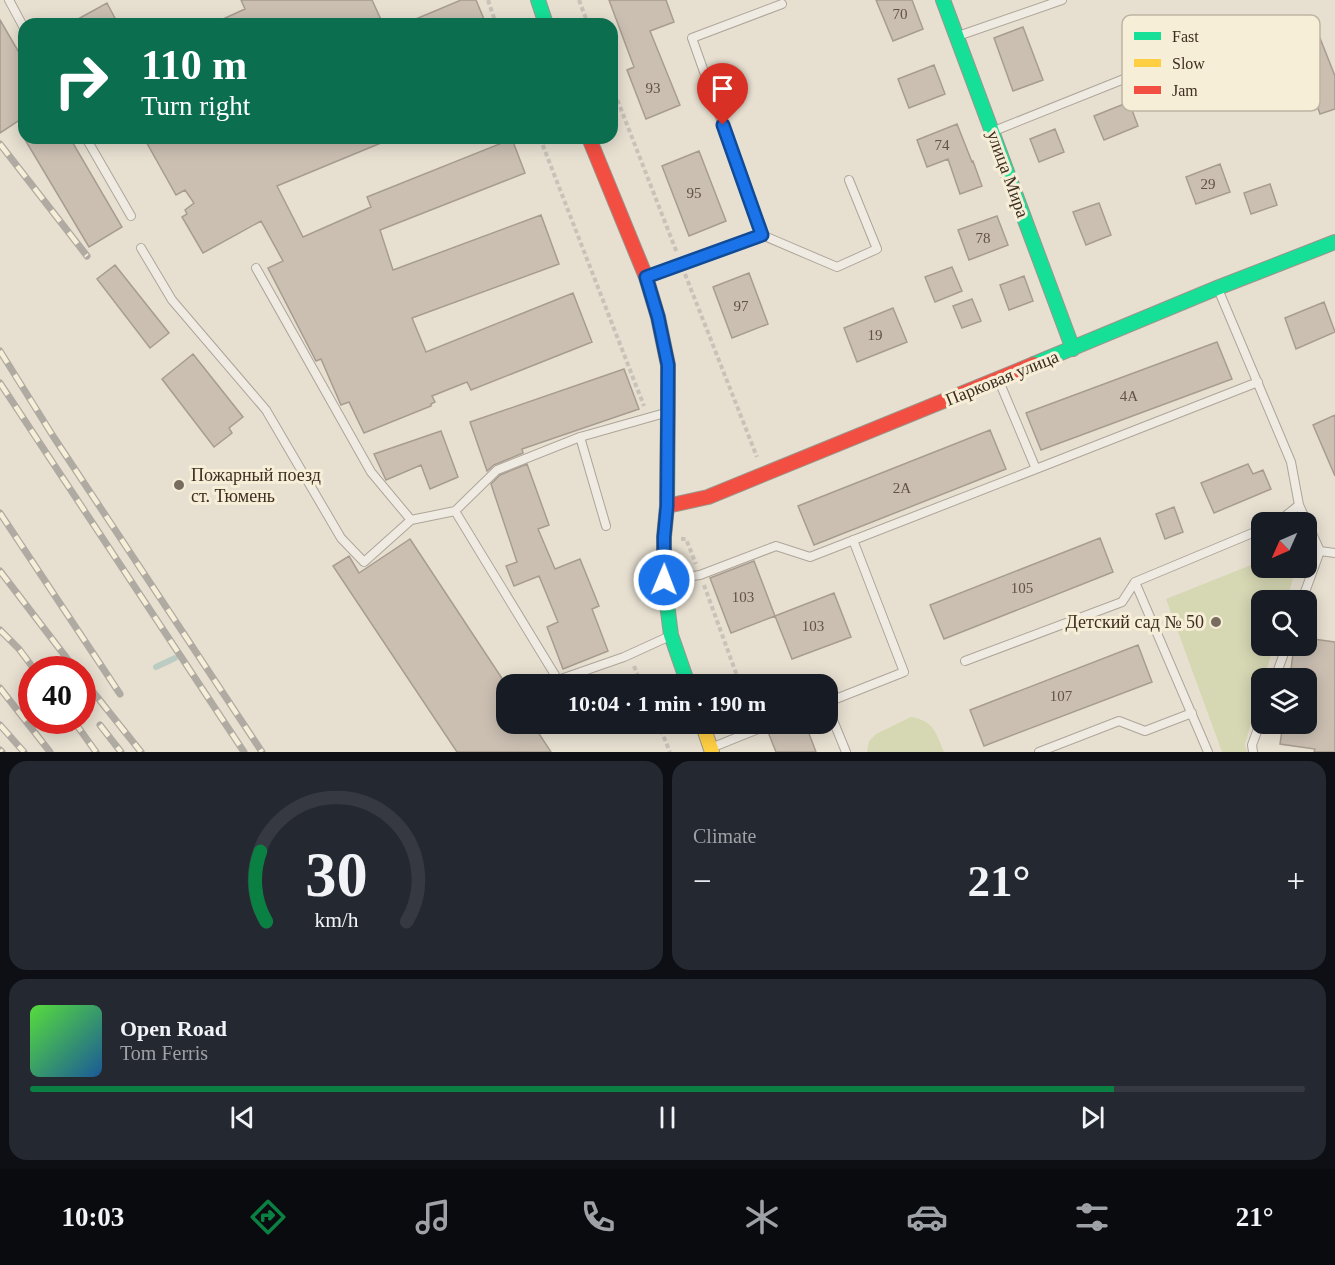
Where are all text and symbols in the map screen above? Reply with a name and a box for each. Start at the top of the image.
house number: 70 [893,6,908,22]
legend [1122,15,1320,111]
text: Fast [1172,28,1199,45]
icon: right [42,42,120,120]
text: 110 m [141,42,247,88]
text: Slow [1172,55,1205,72]
pin [697,63,748,125]
icon: arrive [706,72,739,105]
house number: 93 [646,80,661,96]
text: Jam [1172,82,1198,99]
text: Turn right [141,91,250,121]
street label: улица Мира [983,128,1033,220]
house number: 74 [935,137,950,153]
house number: 29 [1201,176,1216,192]
house number: 95 [687,185,702,201]
house number: 78 [976,230,991,246]
house number: 97 [734,298,749,314]
house number: 19 [868,327,883,343]
street label: Парковая улица [942,346,1062,410]
house number: 4А [1120,388,1138,404]
place label: Пожарный поезд ст. Тюмень [191,465,321,506]
marker: Пожарный поезд ст. Тюмень [172,478,186,492]
house number: 2А [893,480,911,496]
north arrow [1251,512,1317,578]
map controls [1251,512,1317,734]
position arrow [632,548,696,612]
house number: 105 [1011,580,1033,596]
house number: 103 [732,589,754,605]
button: search [1251,590,1317,656]
place label: Детский сад № 50 [1065,612,1204,632]
marker: Детский сад № 50 [1209,615,1223,629]
house number: 103 [802,618,824,634]
speed limit sign: 40 [18,656,96,734]
button: layers [1251,668,1317,734]
house number: 107 [1050,688,1073,704]
text: 10:04 · 1 min · 190 m [568,691,766,716]
text: Climate [693,825,756,847]
text: 30 [305,840,367,909]
text: 21° [968,856,1031,906]
text: − [693,863,712,899]
text: + [1286,863,1305,899]
text: km/h [314,909,358,933]
text: Open Road [120,1016,227,1041]
text: Tom Ferris [120,1042,208,1064]
icon: previous [226,1101,259,1134]
icon: pause [651,1101,684,1134]
icon: next [1076,1101,1109,1134]
icon: directions [247,1196,289,1238]
icon: music [412,1196,454,1238]
icon: phone [577,1196,619,1238]
icon: climate [741,1196,783,1238]
icon: car [906,1196,948,1238]
icon: filters [1071,1196,1113,1238]
text: 10:03 [61,1202,124,1232]
text: 21° [1236,1202,1274,1232]

